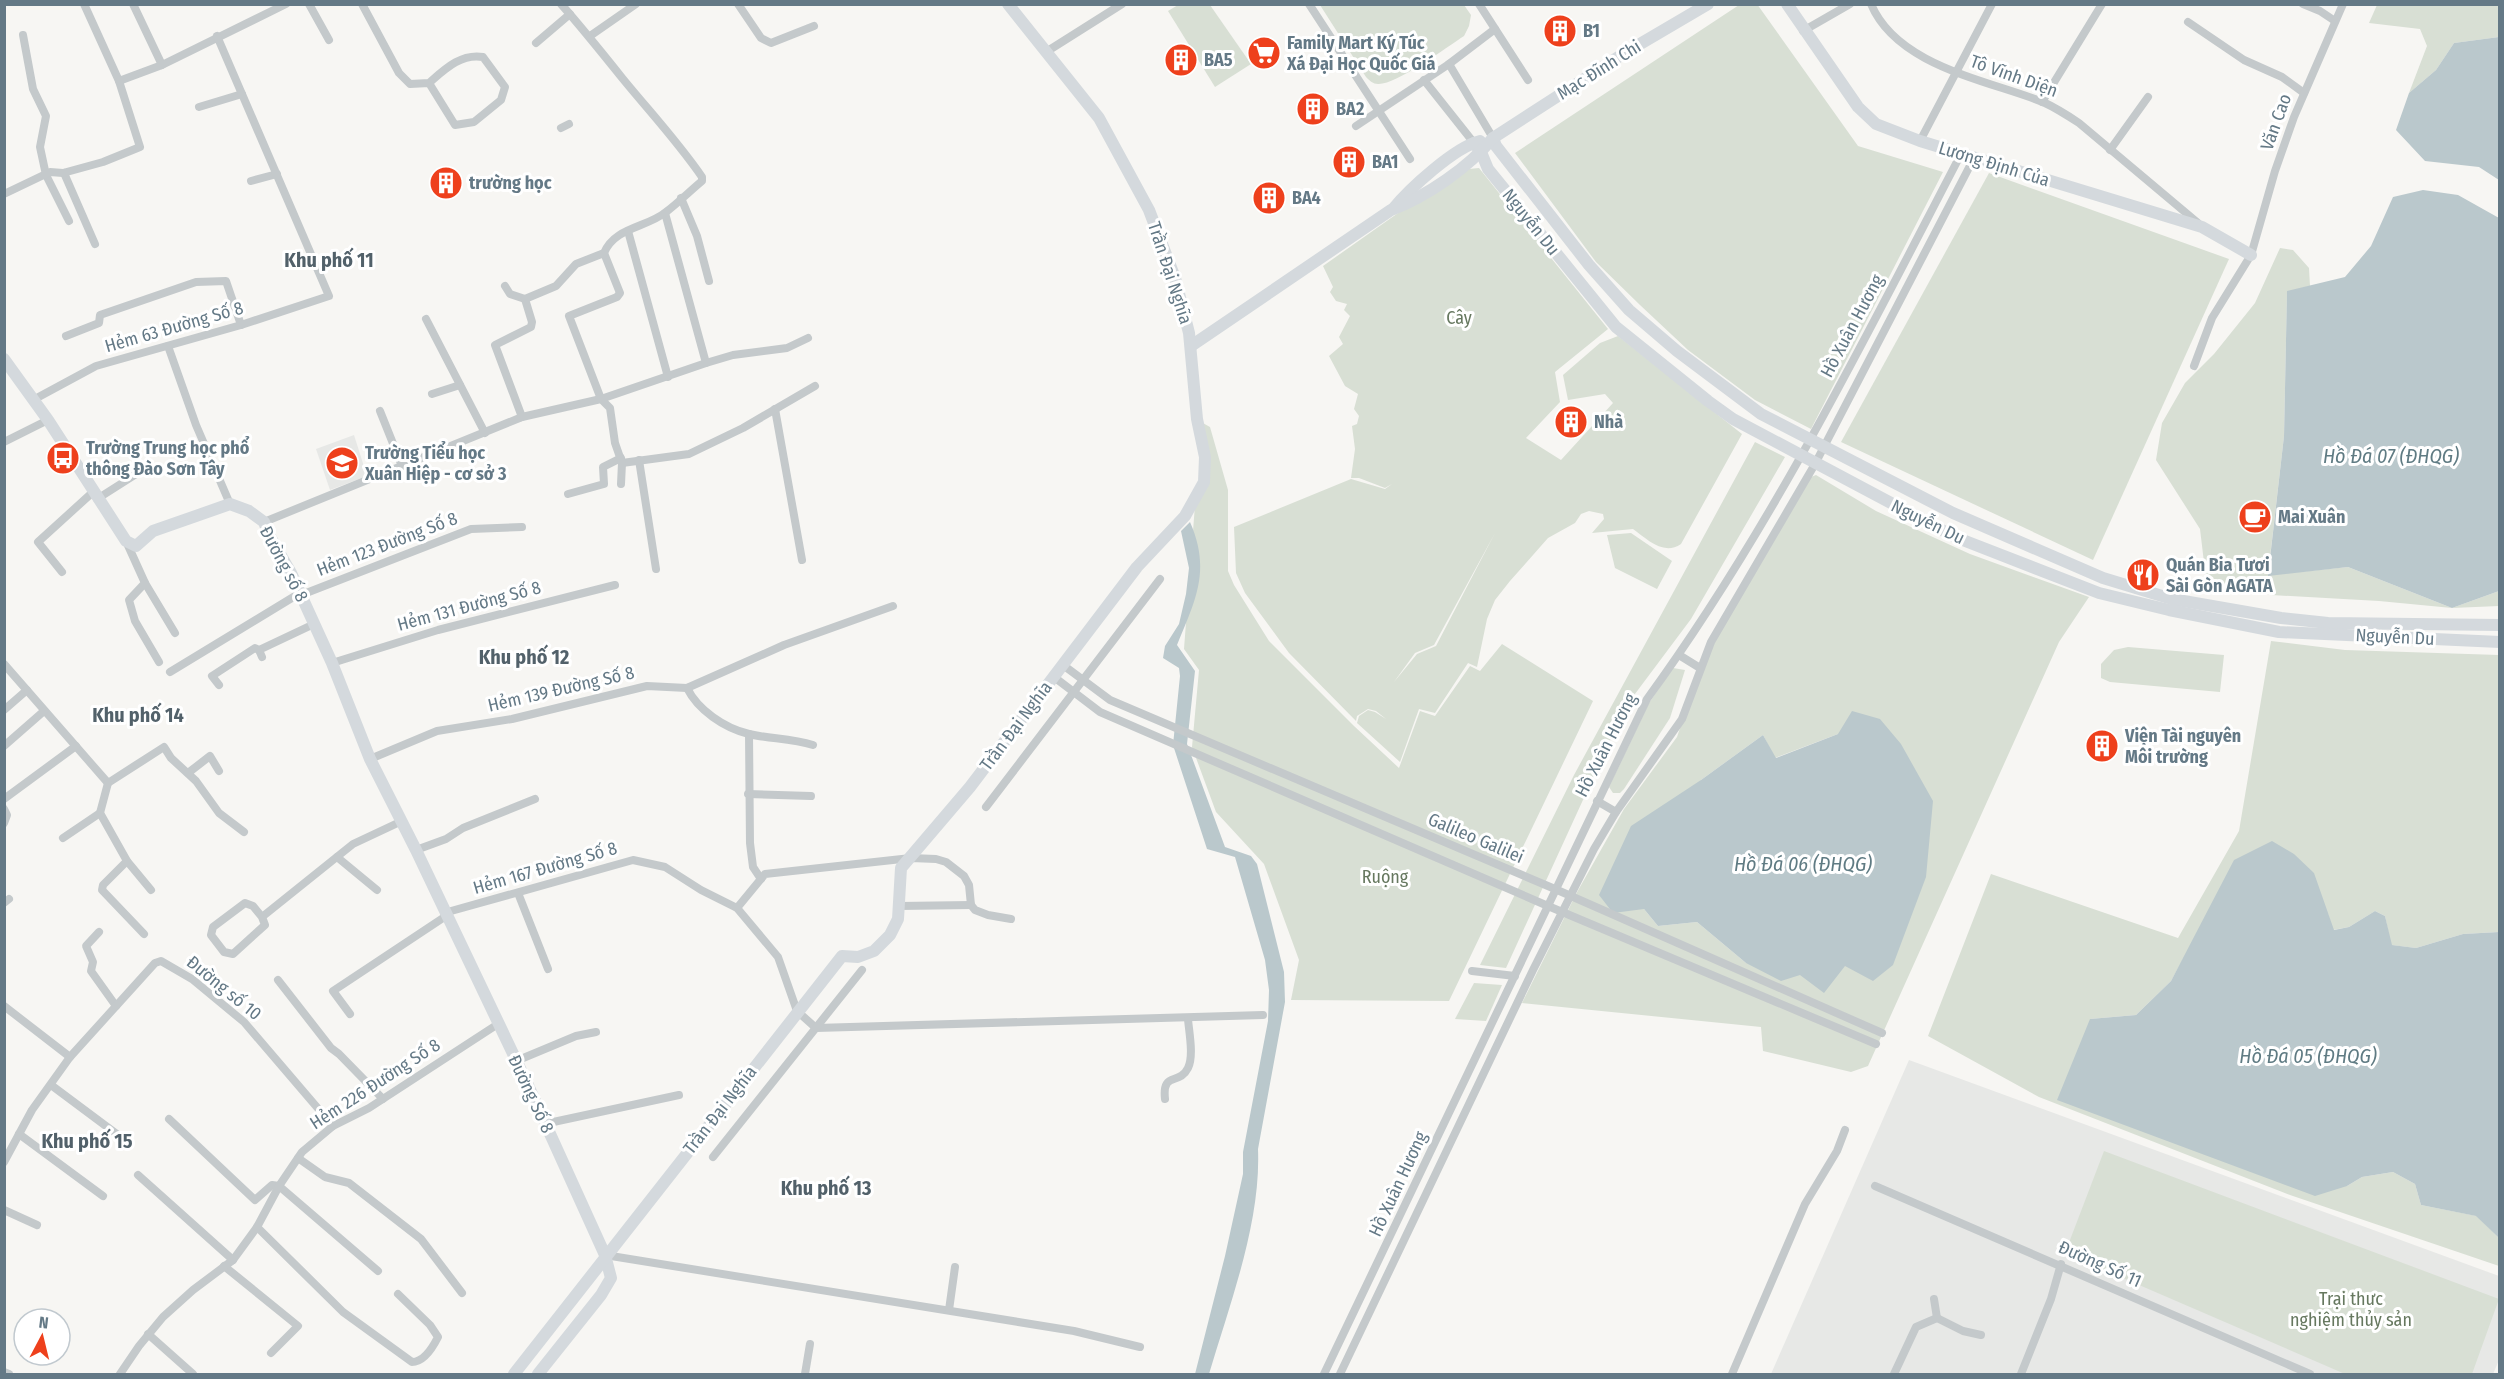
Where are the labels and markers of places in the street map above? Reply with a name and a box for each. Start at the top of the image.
building icon: B1 [1542,13,1578,49]
place label: B1 [1583,20,1600,42]
place label: Family Mart Ký Túc Xá Đại Học Quốc Giá [1286,32,1435,75]
supermarket icon: Family Mart Ký Túc Xá Đại Học Quốc Giá [1246,35,1282,71]
building icon: BA5 [1163,42,1199,78]
place label: BA5 [1204,49,1233,71]
building icon: BA2 [1295,91,1331,127]
place label: BA2 [1336,98,1364,120]
building icon: BA1 [1331,144,1367,180]
place label: BA1 [1372,151,1398,173]
building icon: trường học [428,165,464,201]
place label: trường học [469,172,552,194]
building icon: BA4 [1251,180,1287,216]
place label: BA4 [1292,187,1321,209]
building icon: Nhà [1553,404,1589,440]
place label: Nhà [1594,411,1623,433]
place label: Trường Trung học phổ thông Đào Sơn Tây [86,435,250,480]
bus stop icon: Trường Trung học phổ thông Đào Sơn Tây [45,440,81,476]
place label: Trường Tiểu học Xuân Hiệp - cơ sở 3 [364,440,507,485]
school or university icon: Trường Tiểu học Xuân Hiệp - cơ sở 3 [324,445,360,481]
cafe icon: Mai Xuân [2237,499,2273,535]
place label: Mai Xuân [2278,506,2345,528]
place label: Quán Bia Tươi Sài Gòn AGATA [2166,554,2273,597]
restaurant icon: Quán Bia Tươi Sài Gòn AGATA [2125,557,2161,593]
place label: Viện Tài nguyên Môi trường [2124,725,2241,768]
building icon: Viện Tài nguyên Môi trường [2084,728,2120,764]

